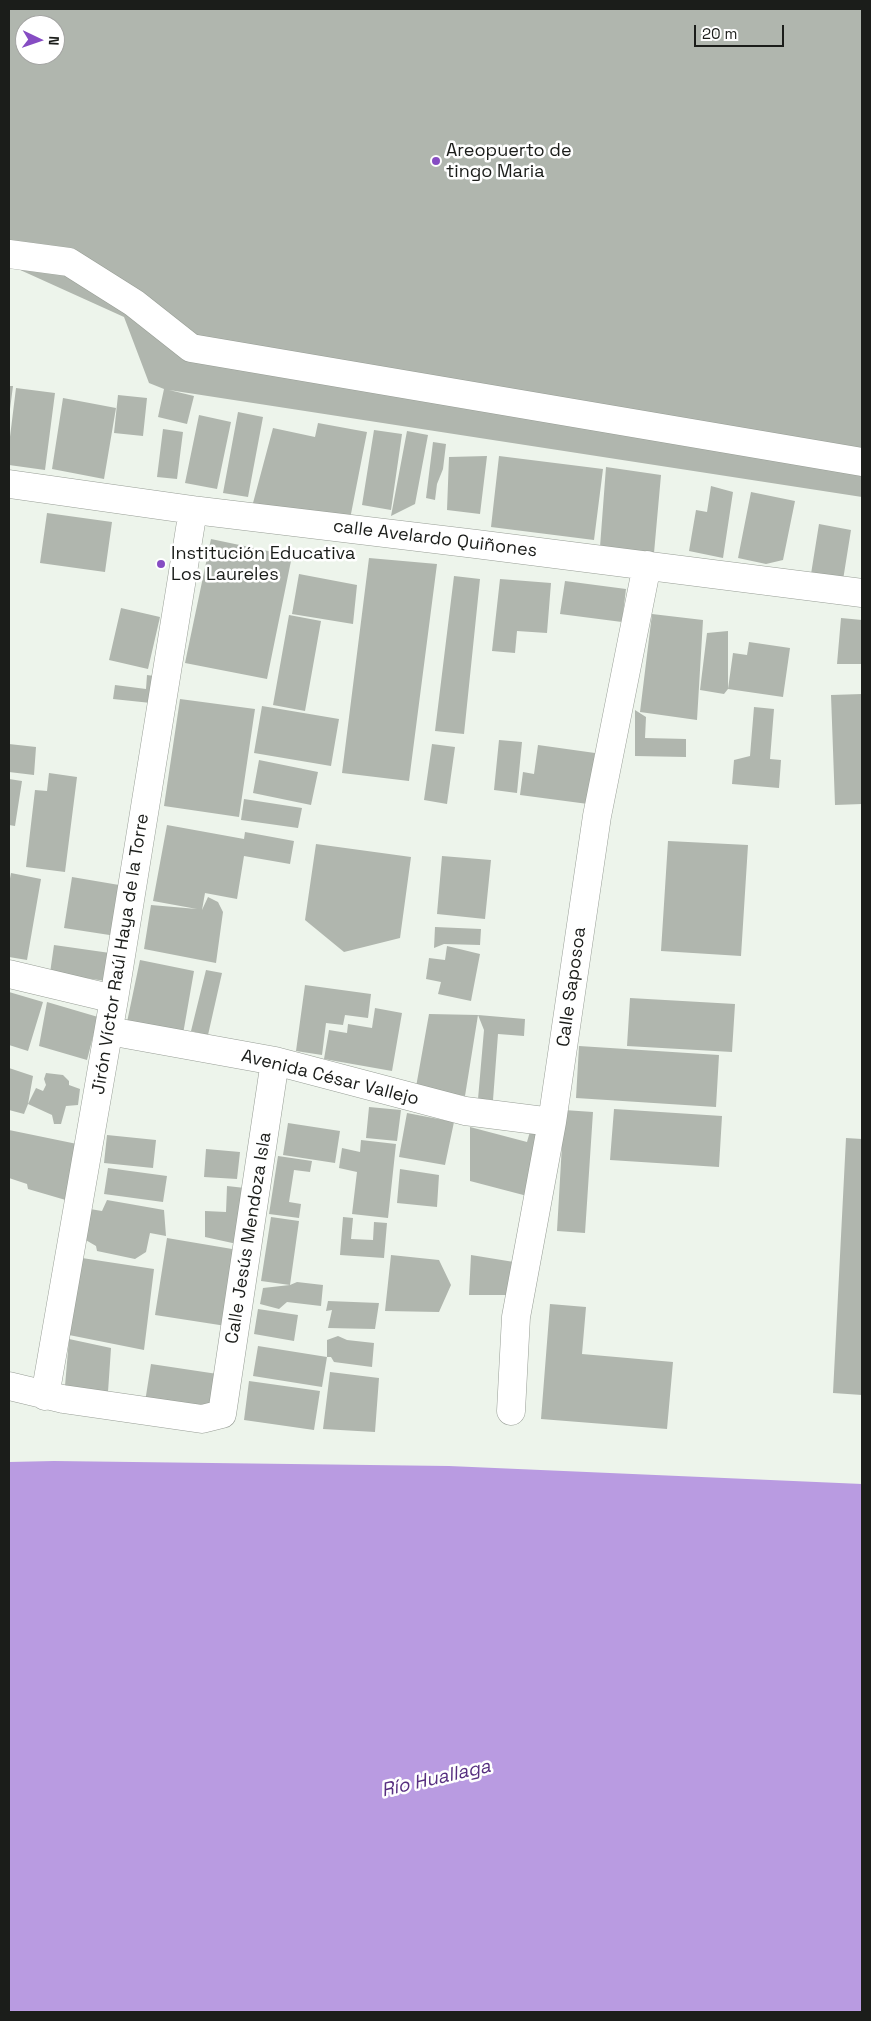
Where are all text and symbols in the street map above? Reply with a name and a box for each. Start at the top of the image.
north arrow [15,15,65,65]
scale bar [696,15,786,47]
text: 20 m [702,24,737,43]
text: N [45,36,63,46]
place label: Areopuerto de tingo Maria [446,140,572,182]
marker: Areopuerto de tingo Maria [430,155,442,167]
street label: calle Avelardo Quiñones [332,516,538,562]
place label: Institución Educativa Los Laureles [171,543,355,586]
marker: Institución Educativa Los Laureles [155,558,167,570]
street label: Jirón Víctor Raúl Haya de la Torre [88,812,154,1096]
street label: Calle Saposoa [553,926,591,1048]
street label: Avenida César Vallejo [239,1045,421,1111]
street label: Calle Jesús Mendoza Isla [222,1131,276,1345]
water label: Río Huallaga [379,1755,493,1803]

